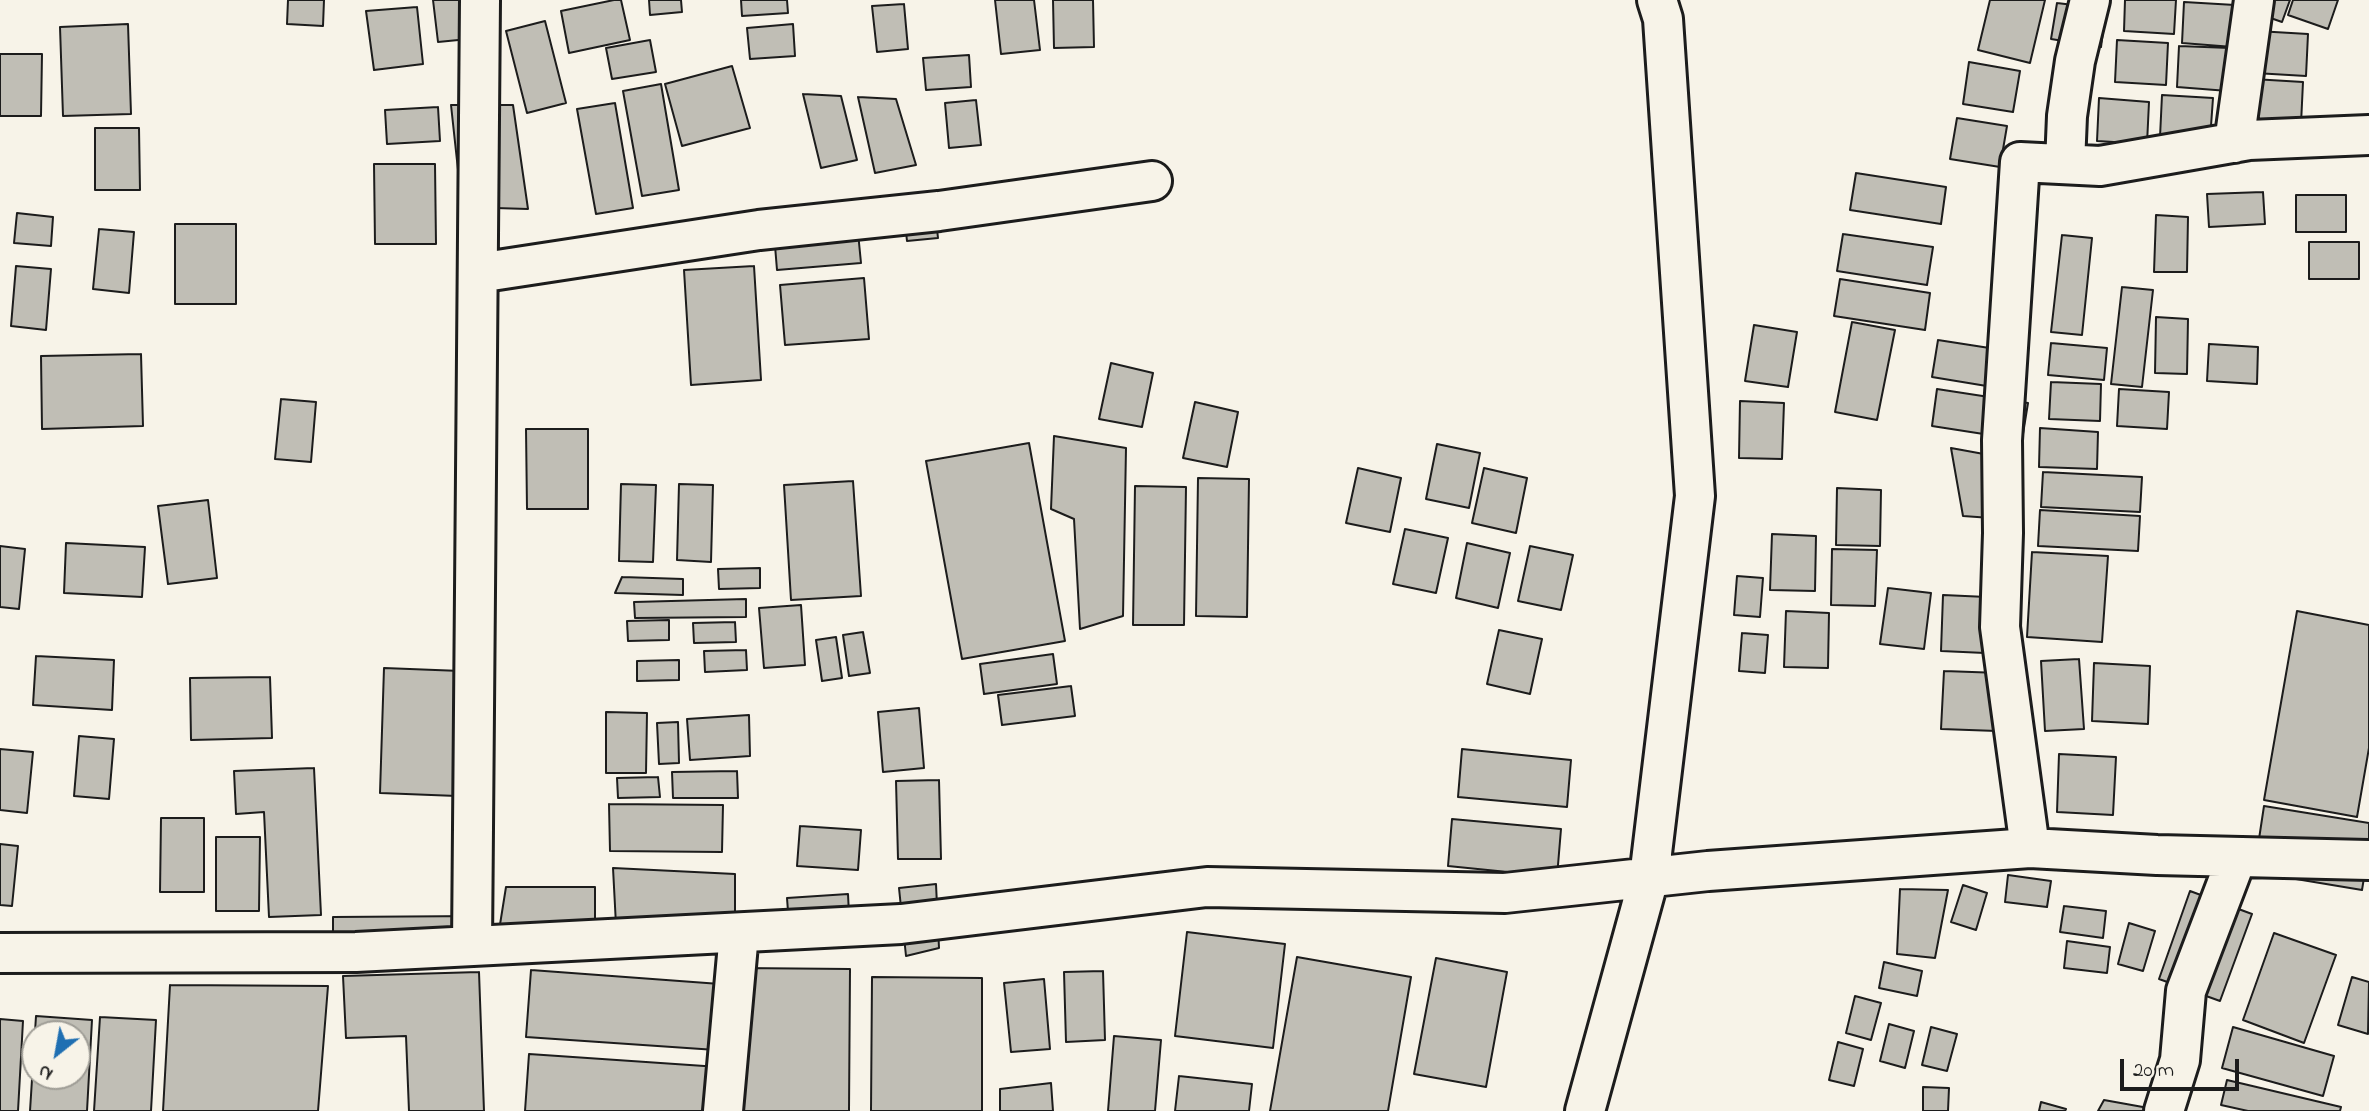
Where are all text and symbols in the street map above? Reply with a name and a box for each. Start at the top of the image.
north arrow [21,1020,91,1090]
scale bar [2124,1044,2243,1088]
text: 20 m [2133,1056,2174,1086]
text: N [34,1057,58,1087]

